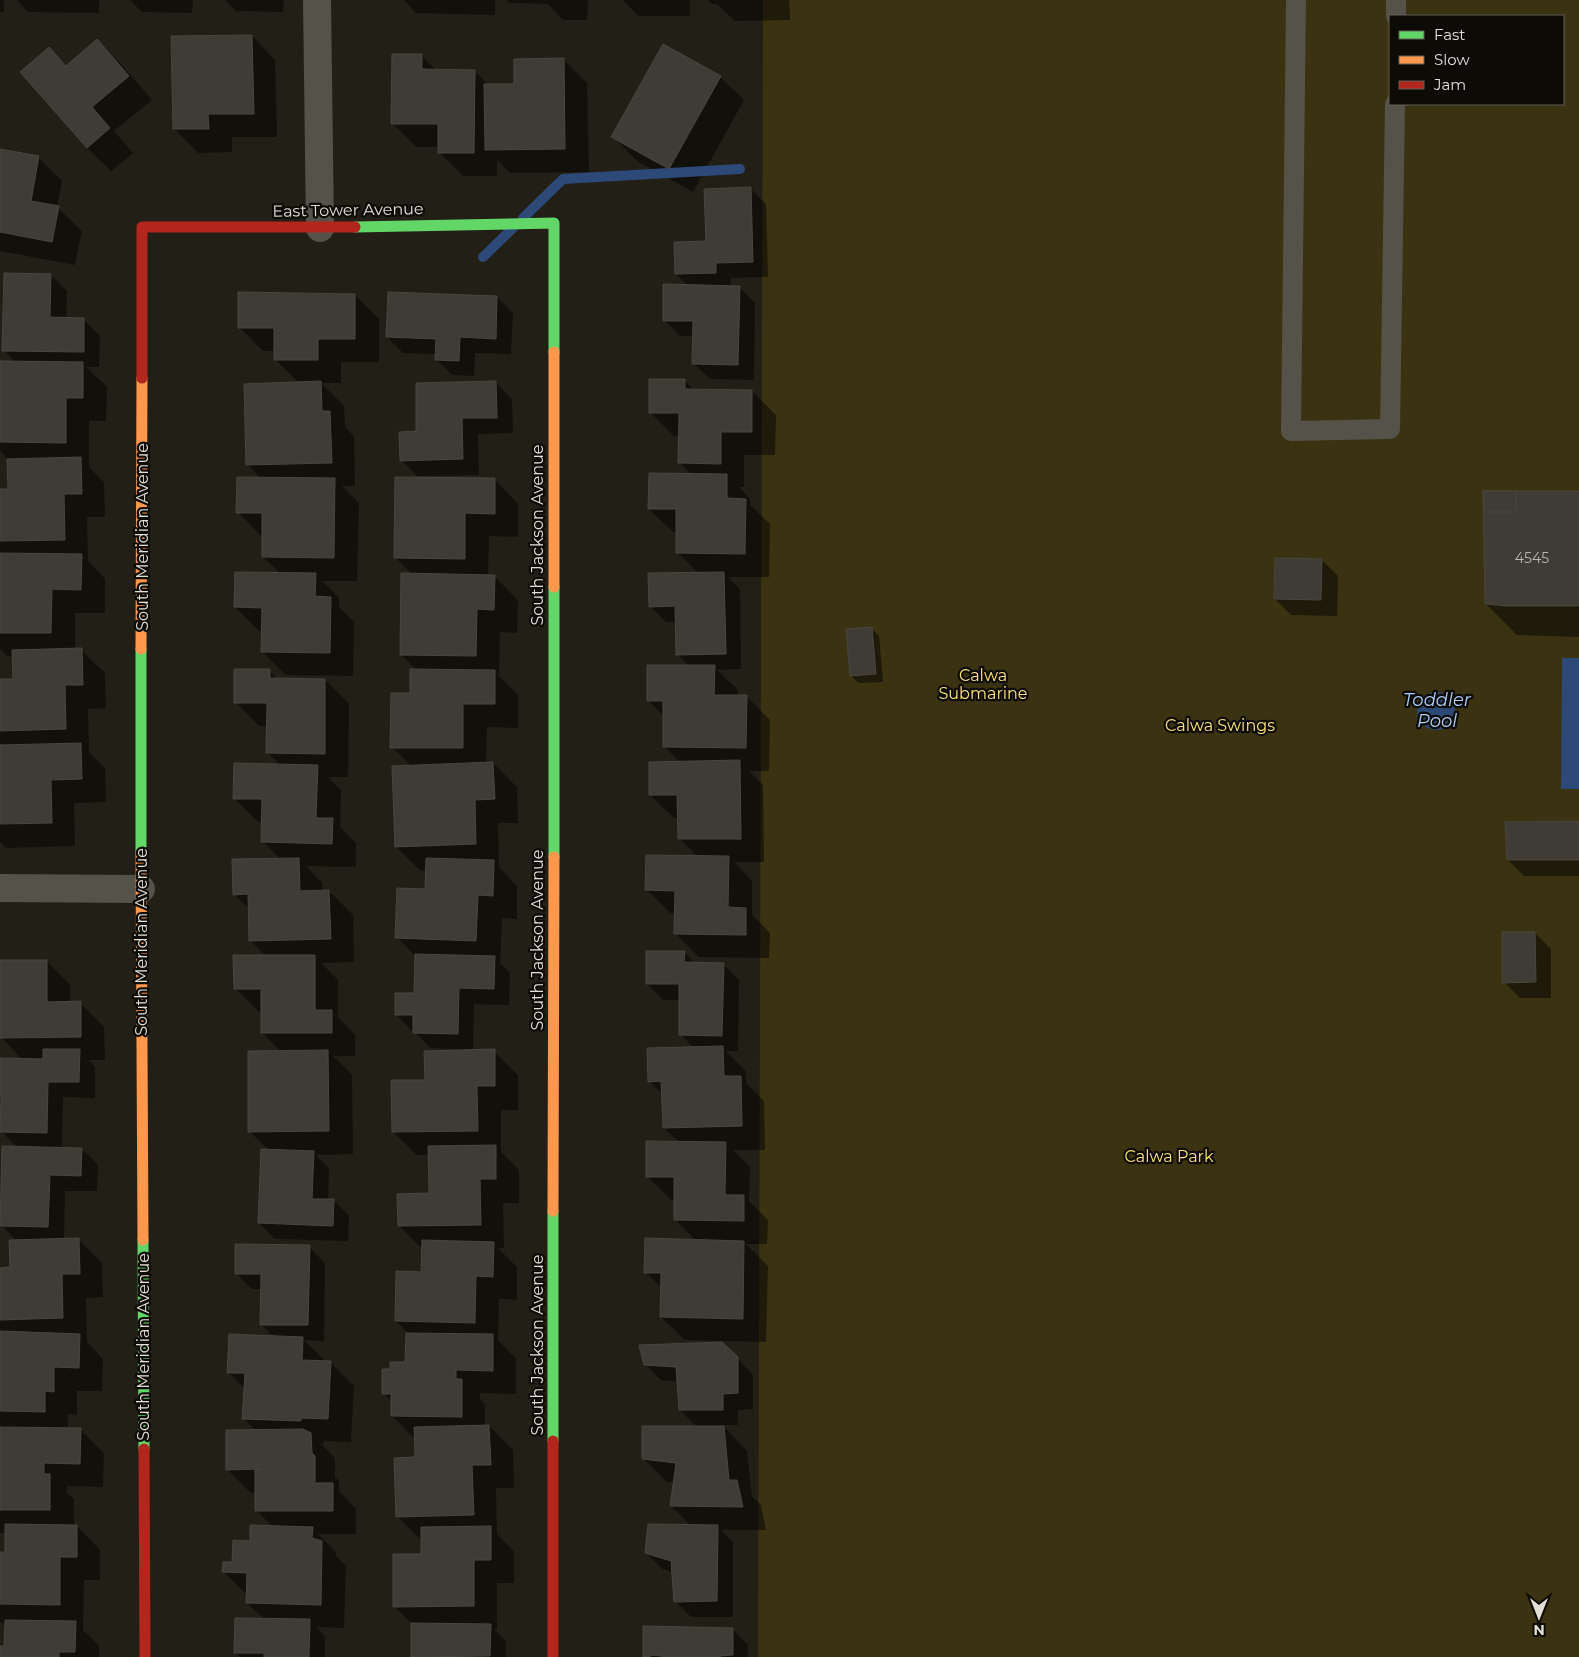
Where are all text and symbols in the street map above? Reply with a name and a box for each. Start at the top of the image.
legend [1389,15,1564,105]
text: Fast [1434,25,1465,44]
text: Slow [1434,50,1470,69]
text: Jam [1433,75,1466,94]
street label: East Tower Avenue [272,199,424,221]
street label: South Meridian Avenue [133,443,152,631]
street label: South Jackson Avenue [528,444,547,626]
house number: 4545 [1515,549,1549,567]
park label: Calwa Submarine [939,666,1027,703]
water label: Toddler Pool [1403,689,1472,732]
park label: Calwa Swings [1165,716,1275,735]
street label: South Meridian Avenue [132,848,151,1036]
street label: South Jackson Avenue [528,849,547,1031]
park label: Calwa Park [1125,1147,1214,1166]
street label: South Meridian Avenue [134,1253,153,1441]
street label: South Jackson Avenue [528,1254,547,1436]
north arrow [1514,1592,1564,1642]
text: N [1533,1621,1545,1639]

